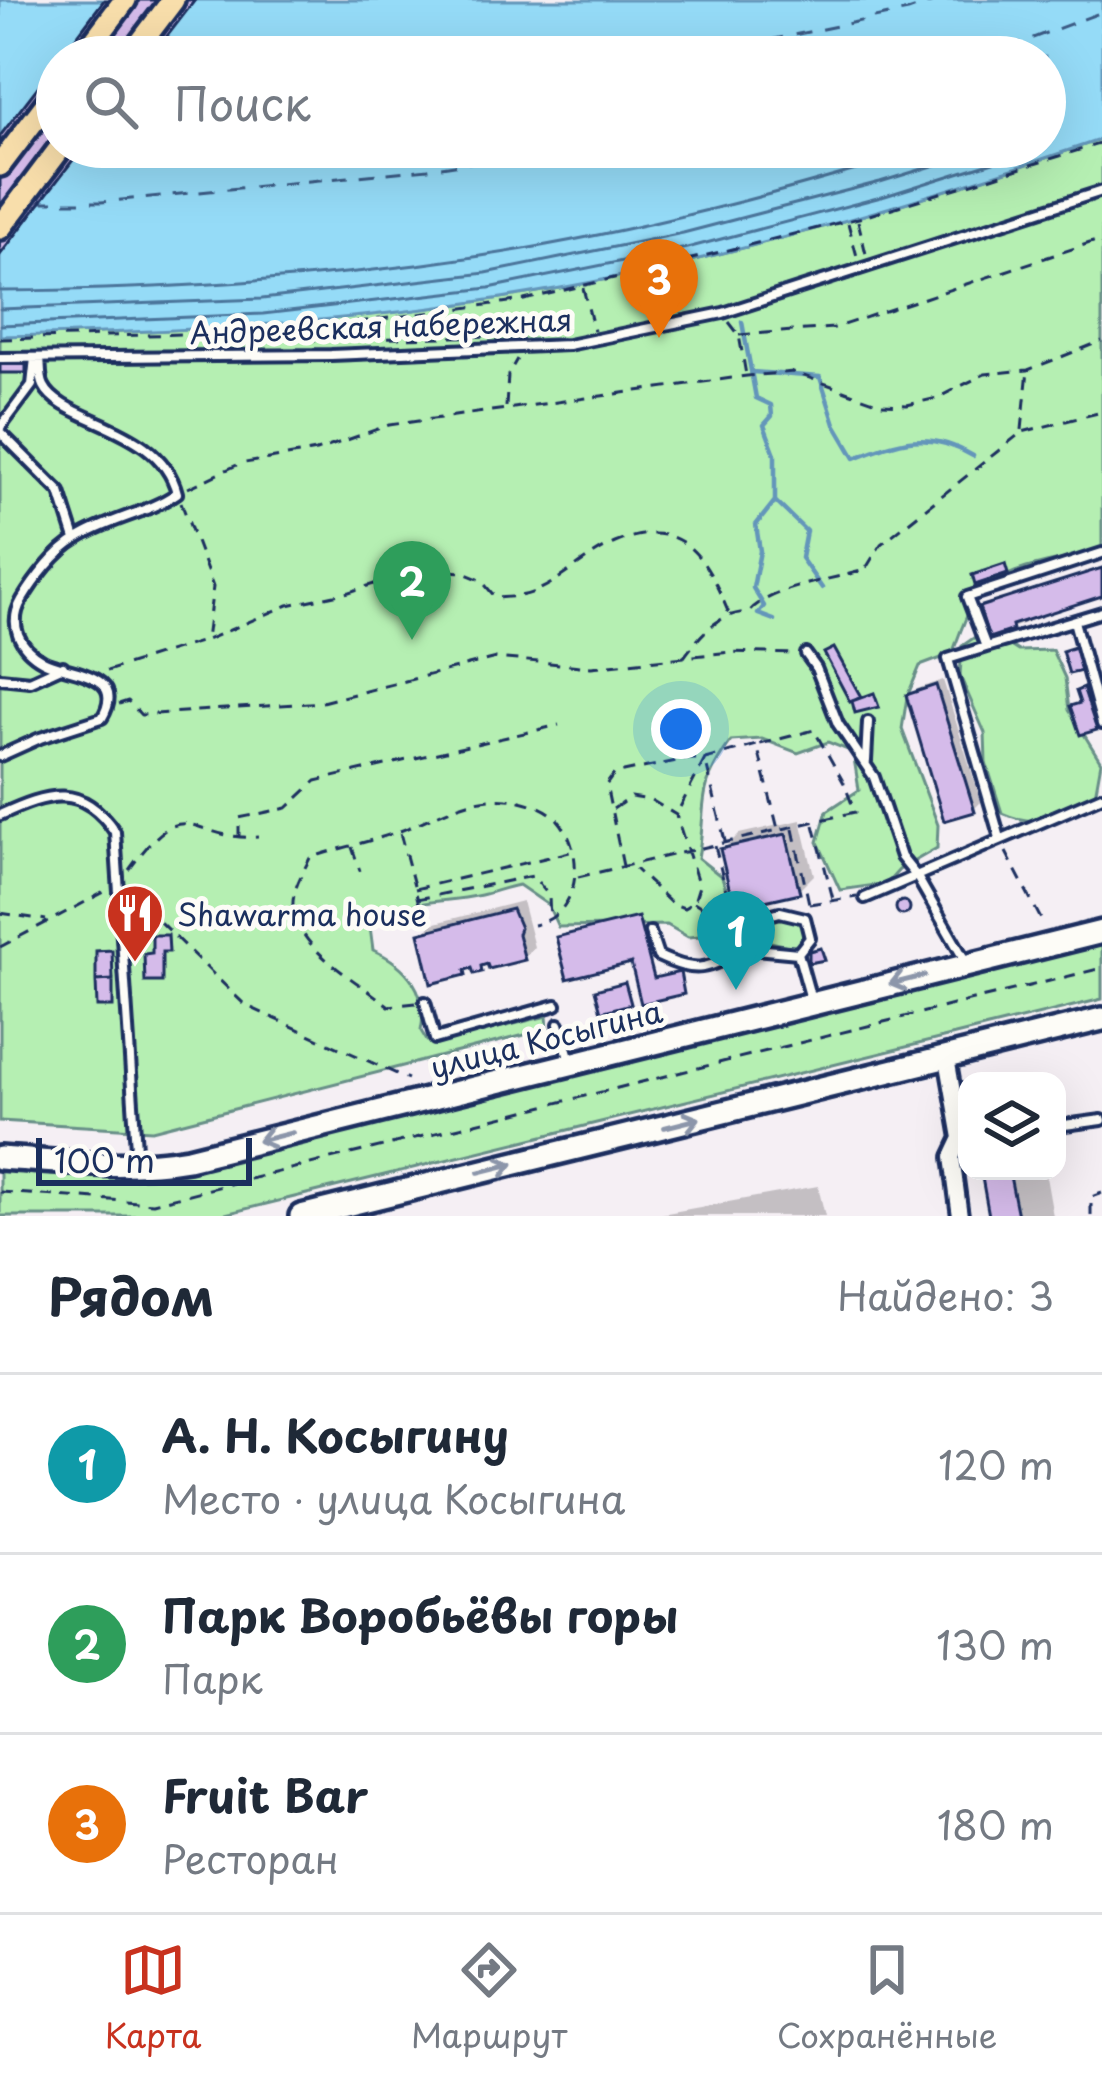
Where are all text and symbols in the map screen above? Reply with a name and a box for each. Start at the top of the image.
search box [36,36,1066,168]
text: Поиск [174,68,311,136]
icon: search [78,69,144,135]
pin: 3 [620,239,698,338]
street label: Андреевская набережная [189,296,573,354]
pin: 2 [373,541,451,640]
your location [651,699,711,759]
restaurant icon: Shawarma house [104,882,166,964]
place label: Shawarma house [177,891,427,936]
pin: 1 [697,891,775,990]
one-way arrow [888,970,926,992]
street label: улица Косыгина [425,987,667,1089]
map controls [958,1072,1066,1180]
button: layers [958,1072,1066,1180]
one-way arrow [663,1111,701,1133]
one-way arrow [257,1128,295,1150]
scale bar [36,1132,252,1185]
text: 100 m [54,1134,155,1184]
one-way arrow [477,1156,515,1178]
text: Рядом [48,1256,214,1333]
text: Найдено: 3 [837,1265,1054,1324]
text: А. Н. Косыгину [162,1400,509,1468]
text: 1 [78,1434,96,1493]
text: 120 m [938,1434,1054,1493]
text: Место · улица Косыгина [162,1468,625,1527]
text: Парк Воробьёвы горы [162,1580,678,1648]
text: 2 [73,1614,101,1673]
text: 130 m [936,1614,1054,1673]
text: Парк [162,1648,263,1707]
text: Fruit Bar [162,1760,368,1828]
text: 3 [74,1794,100,1853]
text: 180 m [937,1794,1054,1853]
text: Ресторан [162,1828,339,1887]
tab: Карта [105,1937,202,2059]
tab: Маршрут [411,1937,567,2059]
tab: Сохранённые [777,1937,997,2059]

